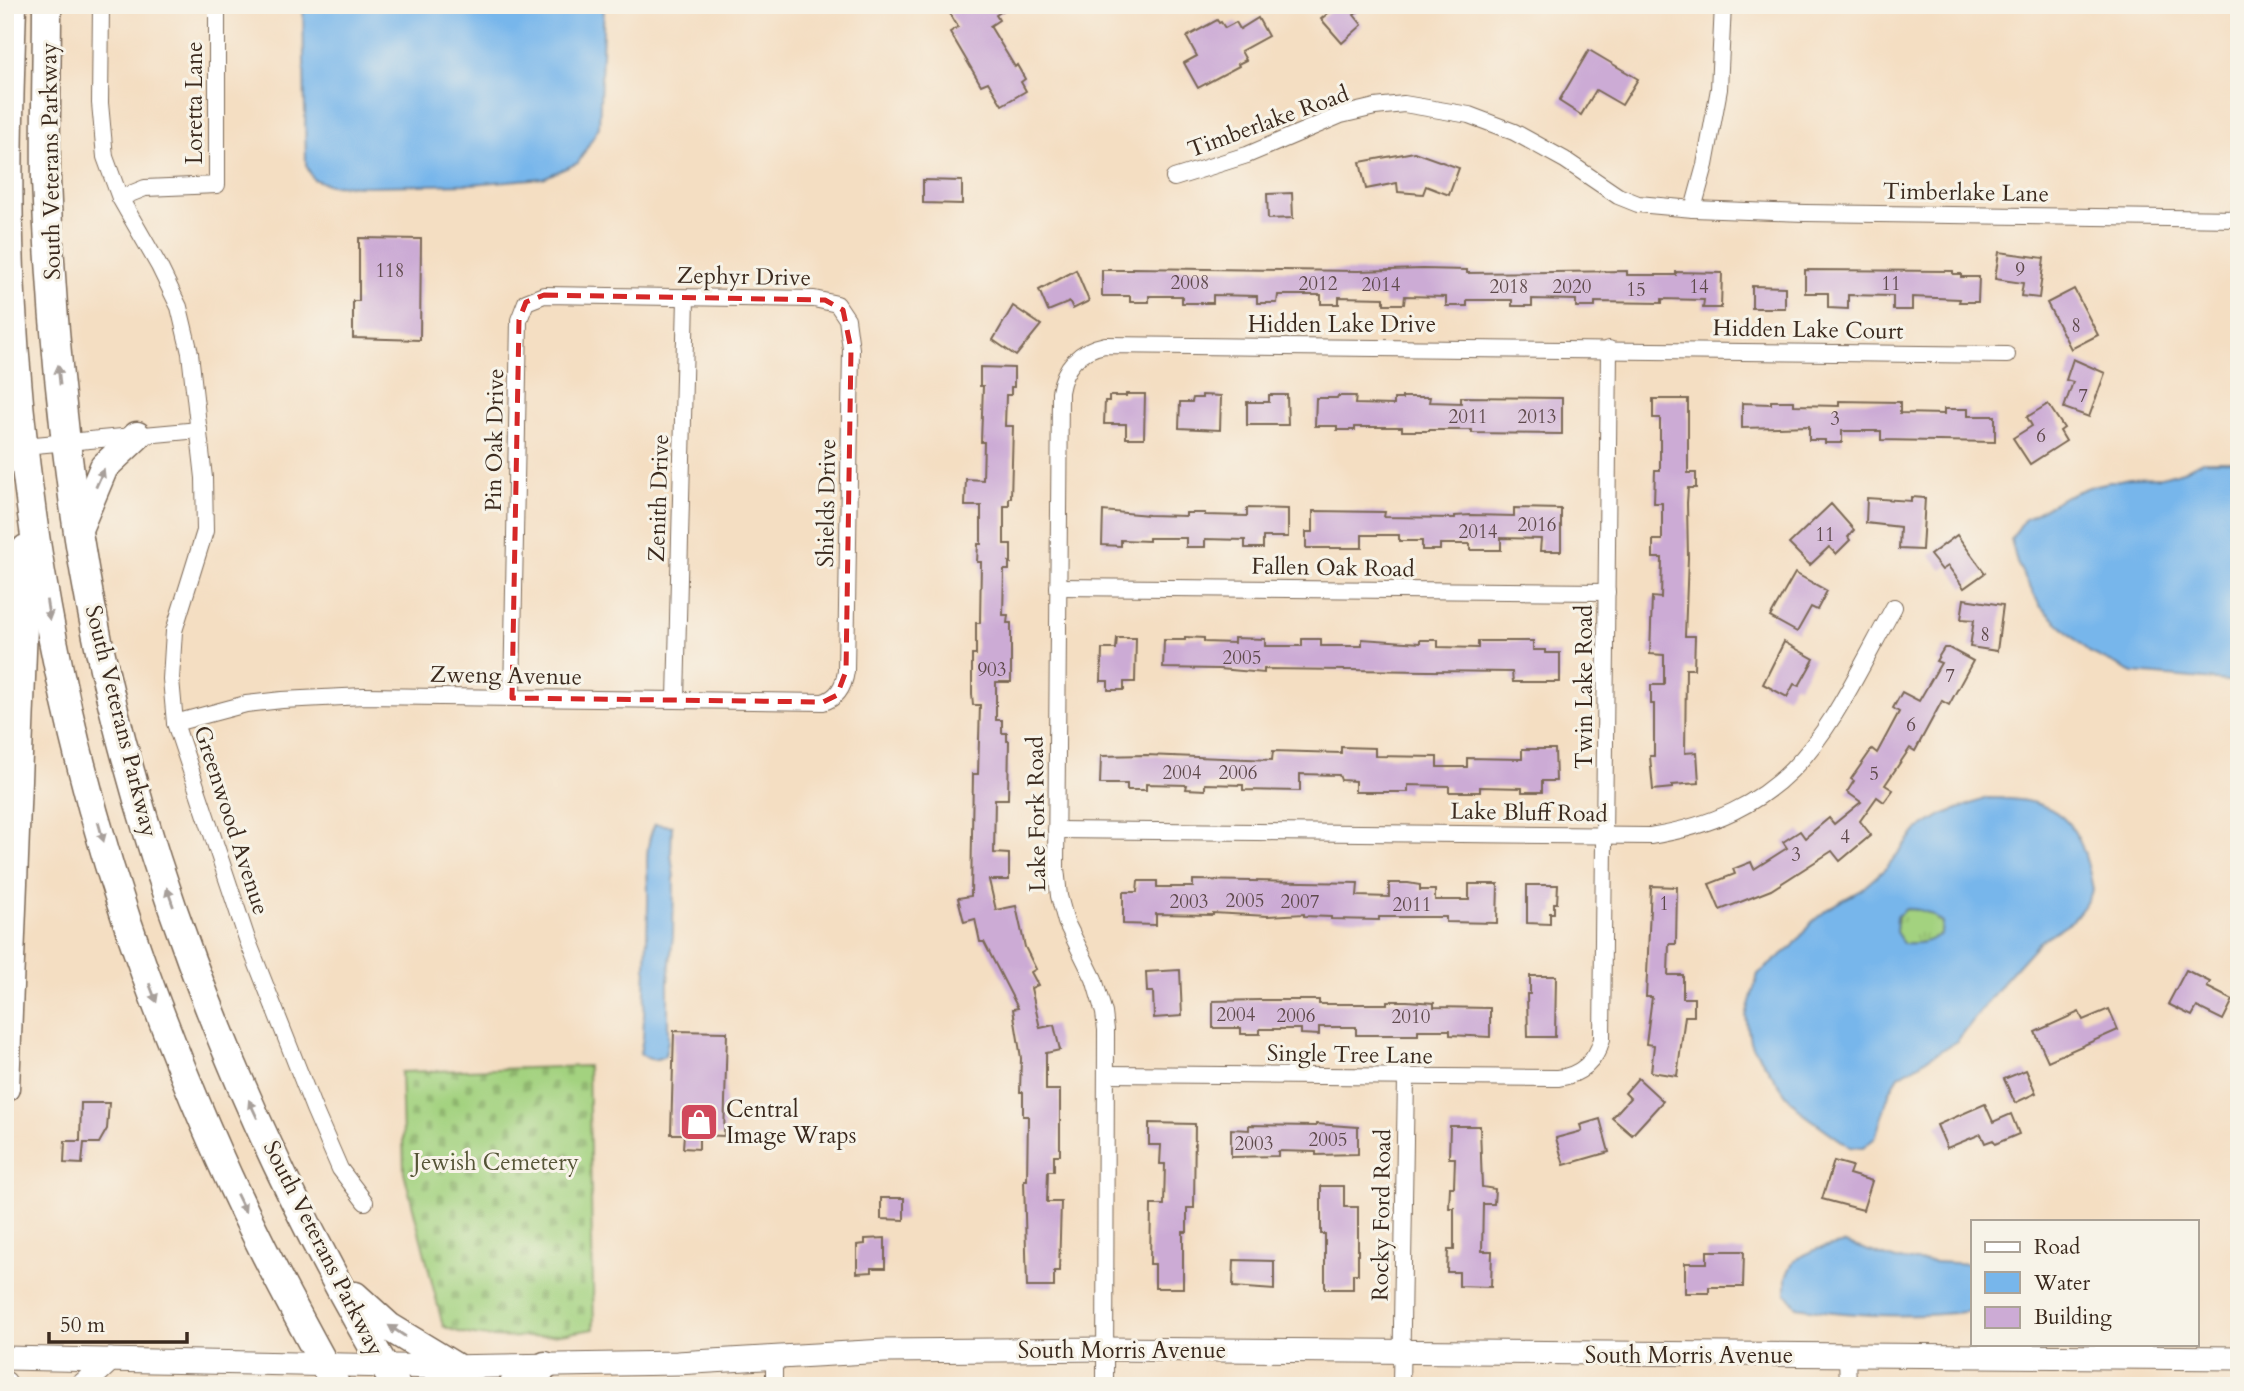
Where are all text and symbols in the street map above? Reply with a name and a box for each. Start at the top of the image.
street label: Loretta Lane [179,41,210,165]
street label: South Veterans Parkway [33,42,68,280]
street label: Timberlake Road [1183,78,1354,165]
street label: Timberlake Lane [1883,176,2049,209]
house number: 9 [2015,257,2025,283]
house number: 118 [375,258,405,284]
street label: Zephyr Drive [677,260,811,293]
house number: 2008 [1171,270,1209,296]
house number: 2012 [1299,271,1338,297]
house number: 11 [1881,271,1901,297]
house number: 2014 [1362,272,1401,298]
house number: 2018 [1490,274,1528,300]
house number: 2020 [1553,274,1592,300]
house number: 14 [1689,274,1709,300]
house number: 15 [1626,277,1646,303]
street label: Hidden Lake Drive [1248,309,1436,340]
street label: Hidden Lake Court [1712,312,1904,347]
house number: 8 [2071,313,2081,339]
one-way arrow [53,364,64,386]
street label: Pin Oak Drive [478,368,511,512]
house number: 7 [2078,383,2088,409]
house number: 2011 [1449,404,1487,430]
house number: 2013 [1518,404,1556,430]
house number: 3 [1830,406,1840,432]
house number: 6 [2036,423,2046,449]
street label: Zenith Drive [641,433,676,563]
street label: Shields Drive [810,438,843,568]
one-way arrow [95,467,106,488]
house number: 2016 [1518,512,1556,538]
house number: 2014 [1459,519,1498,545]
house number: 11 [1815,522,1835,548]
street label: Fallen Oak Road [1251,551,1416,584]
one-way arrow [43,600,54,622]
street label: South Veterans Parkway [78,602,165,840]
street label: Twin Lake Road [1569,604,1600,769]
house number: 8 [1980,622,1990,648]
house number: 2005 [1223,645,1261,671]
house number: 903 [977,657,1007,683]
street label: Zweng Avenue [430,659,582,692]
house number: 7 [1945,663,1955,689]
house number: 6 [1906,712,1916,738]
street label: Greenwood Avenue [186,722,277,919]
street label: Lake Fork Road [1020,735,1053,892]
house number: 2004 [1163,760,1202,786]
house number: 2006 [1219,760,1257,786]
house number: 5 [1869,761,1879,787]
street label: Lake Bluff Road [1450,796,1609,829]
one-way arrow [96,821,106,842]
house number: 4 [1840,824,1850,850]
house number: 3 [1791,842,1801,868]
one-way arrow [164,887,175,908]
house number: 2005 [1226,888,1264,914]
house number: 2003 [1170,889,1208,915]
house number: 2007 [1281,889,1320,915]
house number: 1 [1659,891,1669,917]
house number: 2011 [1393,892,1431,918]
one-way arrow [147,983,158,1004]
house number: 2004 [1217,1002,1256,1028]
house number: 2006 [1277,1003,1315,1029]
house number: 2010 [1392,1004,1431,1030]
street label: Single Tree Lane [1267,1038,1433,1071]
place label: Central Image Wraps [726,1094,856,1151]
one-way arrow [247,1099,259,1119]
shop icon: Central Image Wraps [678,1101,720,1143]
house number: 2005 [1309,1127,1347,1153]
street label: Rocky Ford Road [1364,1128,1399,1301]
house number: 2003 [1235,1131,1273,1157]
street label: South Veterans Parkway [256,1135,391,1361]
park label: Jewish Cemetery [410,1147,579,1178]
one-way arrow [235,1193,246,1213]
legend [1971,1220,2198,1346]
text: Road [2034,1233,2080,1262]
text: Water [2033,1269,2090,1298]
scale bar [49,1300,187,1344]
text: Building [2034,1303,2112,1332]
text: 50 m [60,1311,105,1340]
one-way arrow [387,1325,406,1338]
street label: South Morris Avenue [1018,1335,1226,1366]
street label: South Morris Avenue [1585,1340,1793,1371]

